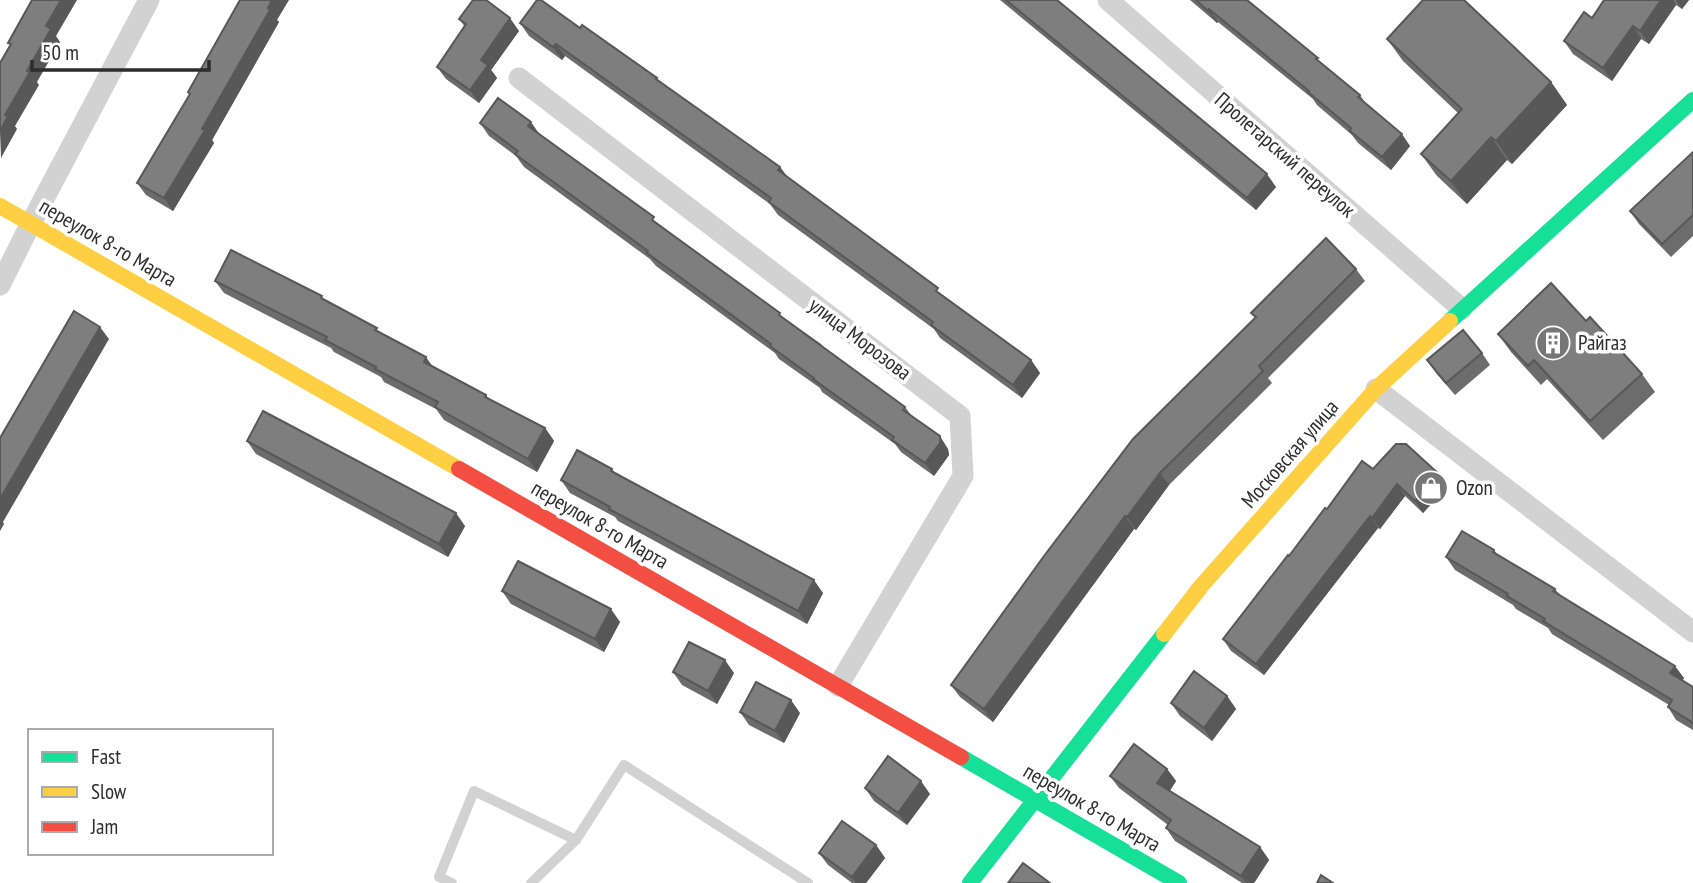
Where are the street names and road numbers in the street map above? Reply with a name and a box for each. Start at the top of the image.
street label: Пролетарский переулок [1209,86,1361,223]
street label: переулок 8-го Марта [35,192,182,293]
street label: улица Морозова [804,291,917,386]
street label: Московская улица [1235,394,1344,513]
street label: переулок 8-го Марта [527,474,674,575]
street label: переулок 8-го Марта [1019,757,1166,858]

